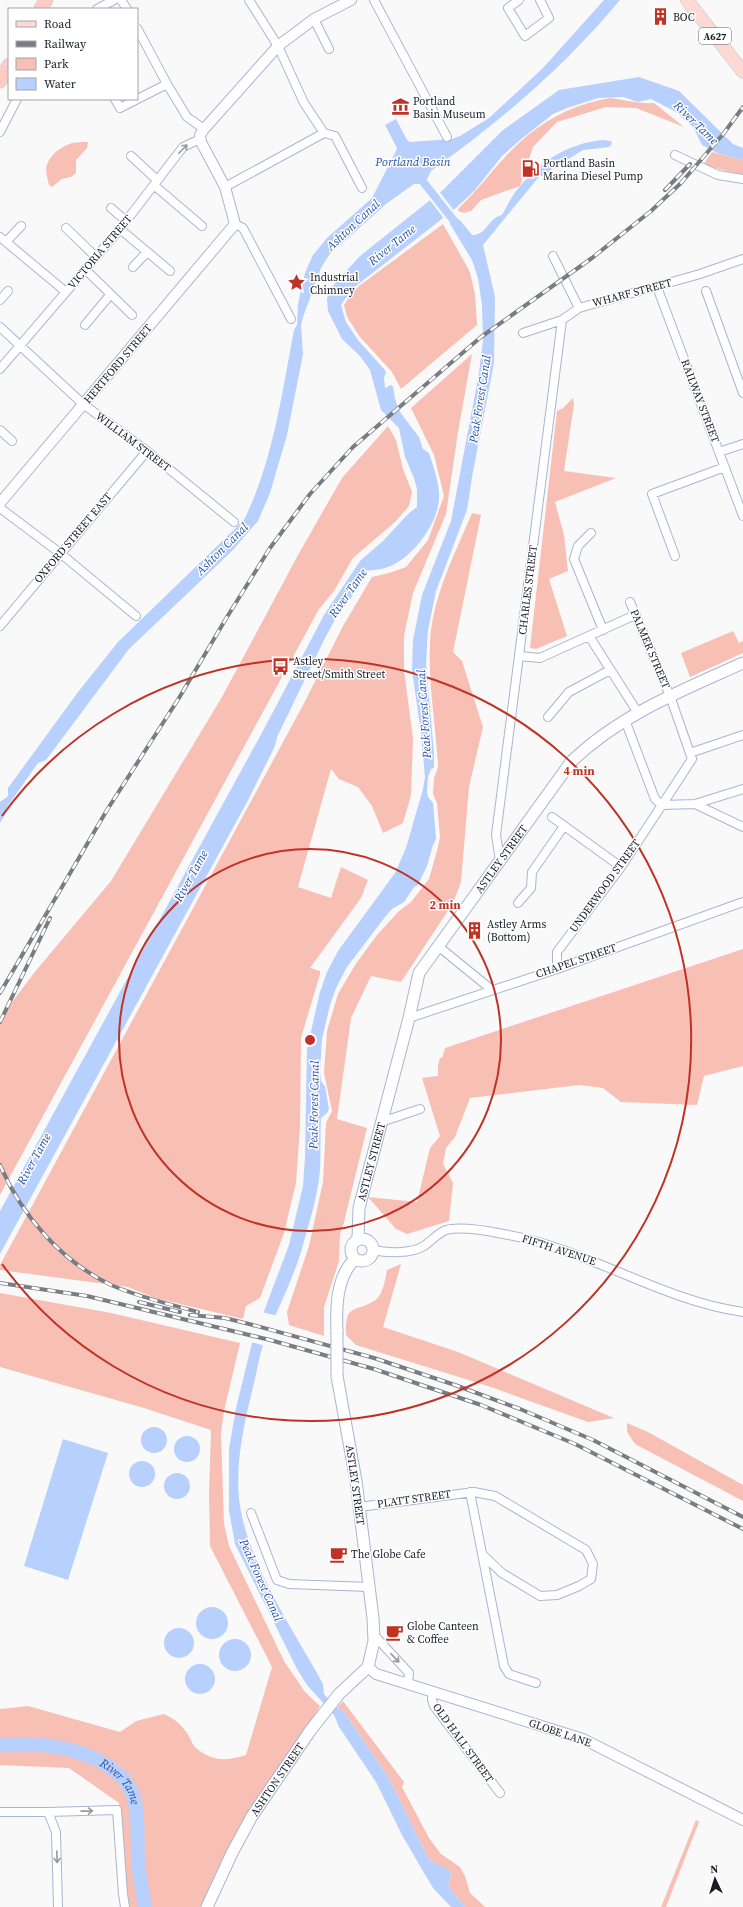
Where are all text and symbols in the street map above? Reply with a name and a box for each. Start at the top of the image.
building icon: BOC [650,7,670,27]
legend [8,8,138,100]
place label: BOC [673,10,695,25]
text: Road [44,16,71,32]
road number: A627 [699,28,731,44]
text: Railway [44,36,87,52]
text: Park [44,56,69,72]
text: Water [44,76,76,92]
place label: Portland Basin Museum [413,94,486,122]
museum icon: Portland Basin Museum [390,97,410,117]
water label: River Tame [669,97,722,148]
one-way arrow [178,144,188,154]
water label: Portland Basin [374,154,451,170]
place label: Portland Basin Marina Diesel Pump [543,156,643,184]
fuel station icon: Portland Basin Marina Diesel Pump [520,159,540,179]
water label: Ashton Canal [322,196,384,255]
street label: VICTORIA STREET [65,211,136,292]
water label: River Tame [364,221,419,270]
place label: Industrial Chimney [310,270,358,298]
place icon: Industrial Chimney [287,273,307,293]
street label: WHARF STREET [591,275,674,311]
street label: HERTFORD STREET [80,321,156,407]
water label: Peak Forest Canal [465,353,495,445]
street label: RAILWAY STREET [677,357,723,445]
street label: WILLIAM STREET [92,409,174,475]
street label: OXFORD STREET EAST [31,489,115,586]
water label: Ashton Canal [192,519,252,579]
street label: CHARLES STREET [515,544,541,636]
water label: River Tame [325,565,371,622]
street label: PALMER STREET [626,607,674,691]
place label: Astley Street/Smith Street [293,654,385,682]
bus stop icon: Astley Street/Smith Street [270,657,290,677]
water label: Peak Forest Canal [413,669,435,760]
text: 4 min [563,763,595,779]
street label: ASTLEY STREET [471,822,531,896]
street label: UNDERWOOD STREET [566,836,644,936]
water label: River Tame [170,847,212,905]
text: 2 min [429,897,461,913]
place label: Astley Arms (Bottom) [487,917,546,945]
building icon: Astley Arms (Bottom) [464,920,484,940]
street label: CHAPEL STREET [534,940,619,982]
centre of rings [303,1033,317,1047]
water label: Peak Forest Canal [305,1060,323,1150]
street label: ASTLEY STREET [354,1120,389,1203]
water label: River Tame [13,1130,55,1188]
street label: FIFTH AVENUE [520,1231,598,1269]
street label: ASTLEY STREET [342,1444,368,1526]
street label: PLATT STREET [376,1486,452,1512]
water label: Peak Forest Canal [235,1535,287,1624]
cafe icon: The Globe Cafe [328,1544,348,1564]
place label: The Globe Cafe [351,1547,426,1562]
place label: Globe Canteen & Coffee [407,1619,479,1647]
cafe icon: Globe Canteen & Coffee [384,1622,404,1642]
one-way arrow [391,1653,400,1663]
street label: OLD HALL STREET [429,1700,497,1786]
street label: GLOBE LANE [527,1715,594,1751]
street label: ASHTON STREET [247,1739,308,1819]
water label: River Tame [96,1754,143,1806]
one-way arrow [80,1807,93,1815]
one-way arrow [53,1850,61,1863]
north arrow [695,1859,735,1899]
text: N [710,1862,719,1877]

